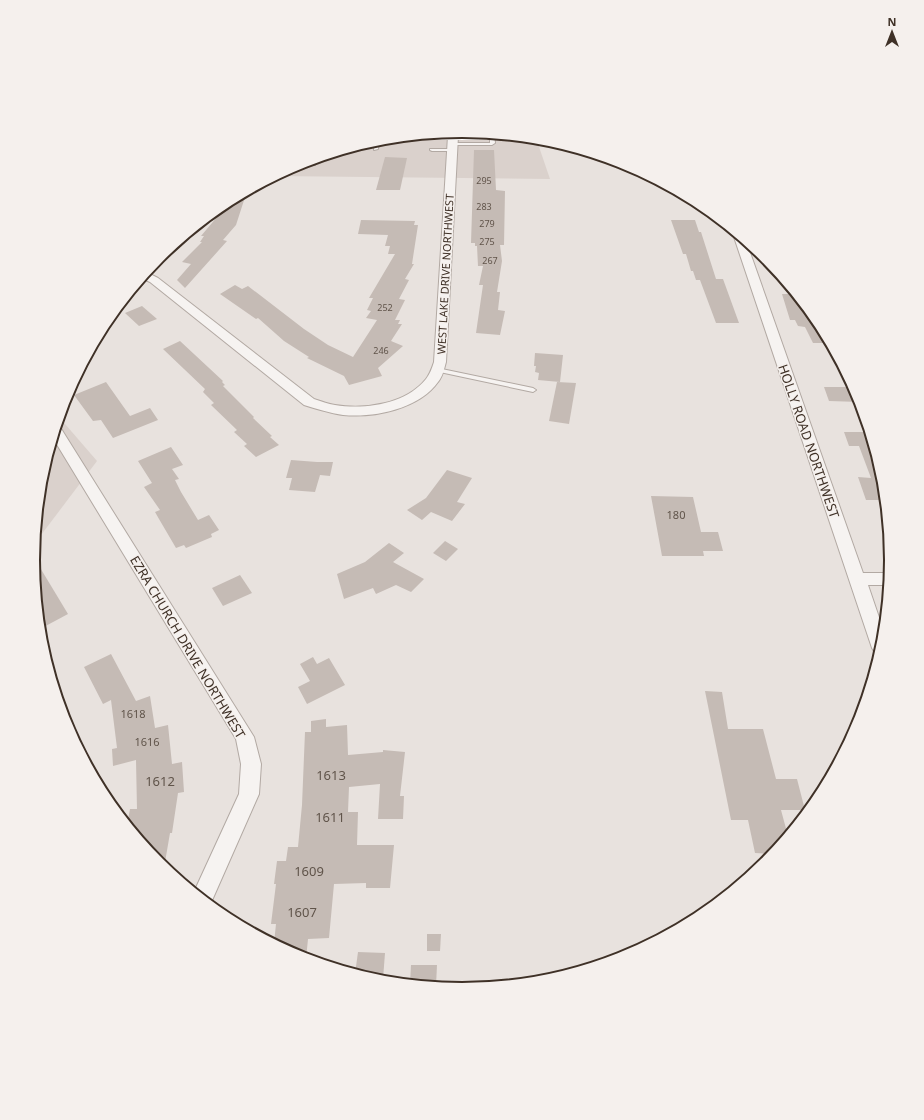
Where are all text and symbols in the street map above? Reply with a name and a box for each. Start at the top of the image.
north arrow [872,12,912,52]
text: N [888,14,896,29]
house number: 295 [476,174,492,187]
street label: WEST LAKE DRIVE NORTHWEST [433,193,457,355]
house number: 283 [476,200,492,213]
house number: 279 [479,217,495,230]
house number: 275 [479,235,495,248]
house number: 267 [482,254,498,267]
house number: 252 [377,301,393,314]
house number: 246 [373,344,389,357]
street label: HOLLY ROAD NORTHWEST [774,362,844,521]
house number: 180 [667,507,685,522]
street label: EZRA CHURCH DRIVE NORTHWEST [126,552,250,742]
house number: 1618 [120,706,146,721]
house number: 1616 [134,734,160,749]
house number: 1613 [316,766,346,784]
house number: 1612 [145,772,175,790]
house number: 1611 [315,808,345,826]
house number: 1609 [294,862,324,880]
house number: 1607 [287,903,317,921]

